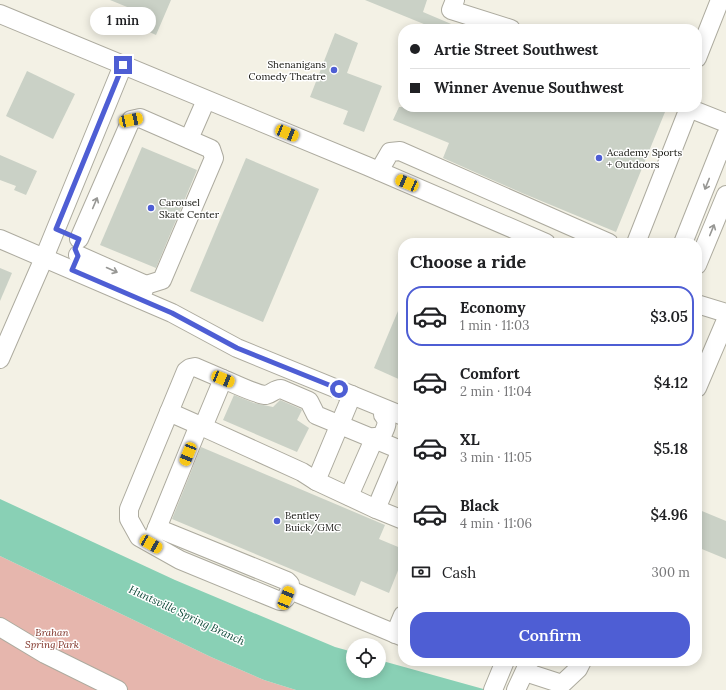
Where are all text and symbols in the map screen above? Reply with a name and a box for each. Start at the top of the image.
callout: 1 min [90,7,156,35]
text: 1 min [107,12,139,29]
text: Artie Street Southwest [434,40,598,59]
route end [114,56,132,74]
place label: Shenanigans Comedy Theatre [249,58,327,83]
marker: Shenanigans Comedy Theatre [329,65,339,75]
text: Winner Avenue Southwest [434,78,624,97]
car [118,112,144,128]
car [274,123,300,143]
place label: Academy Sports + Outdoors [606,146,683,171]
marker: Academy Sports + Outdoors [594,153,604,163]
car [394,173,420,193]
one-way arrow [702,177,710,189]
place label: Carousel Skate Center [159,196,220,221]
one-way arrow [92,197,99,209]
marker: Carousel Skate Center [146,203,156,213]
one-way arrow [708,225,716,237]
text: Choose a ride [410,250,526,273]
one-way arrow [106,267,118,274]
icon: car [412,298,448,334]
text: Economy [460,298,525,317]
text: $3.05 [650,307,688,326]
text: 1 min · 11:03 [460,317,529,334]
icon: car [412,364,448,400]
text: Comfort [460,364,520,383]
car [210,369,236,389]
text: $4.12 [654,373,688,392]
route start [330,380,348,398]
text: 2 min · 11:04 [460,383,532,400]
icon: car [412,430,448,466]
text: XL [460,430,480,449]
text: $5.18 [653,439,688,458]
car [178,441,198,467]
text: 3 min · 11:05 [460,449,532,466]
icon: car [412,496,448,532]
text: Black [460,496,499,515]
text: $4.96 [650,505,688,524]
place label: Bentley Buick/GMC [285,509,341,534]
text: 4 min · 11:06 [460,515,532,532]
marker: Bentley Buick/GMC [272,516,282,526]
car [138,533,164,555]
icon: cash [410,561,432,583]
text: Cash [442,563,476,582]
text: 300 m [652,564,690,581]
water label: Huntsville Spring Branch [127,582,248,648]
car [276,585,296,611]
button: Confirm [410,612,690,658]
park label: Brahan Spring Park [25,626,79,651]
map controls [346,638,386,678]
button: locate [346,638,386,678]

